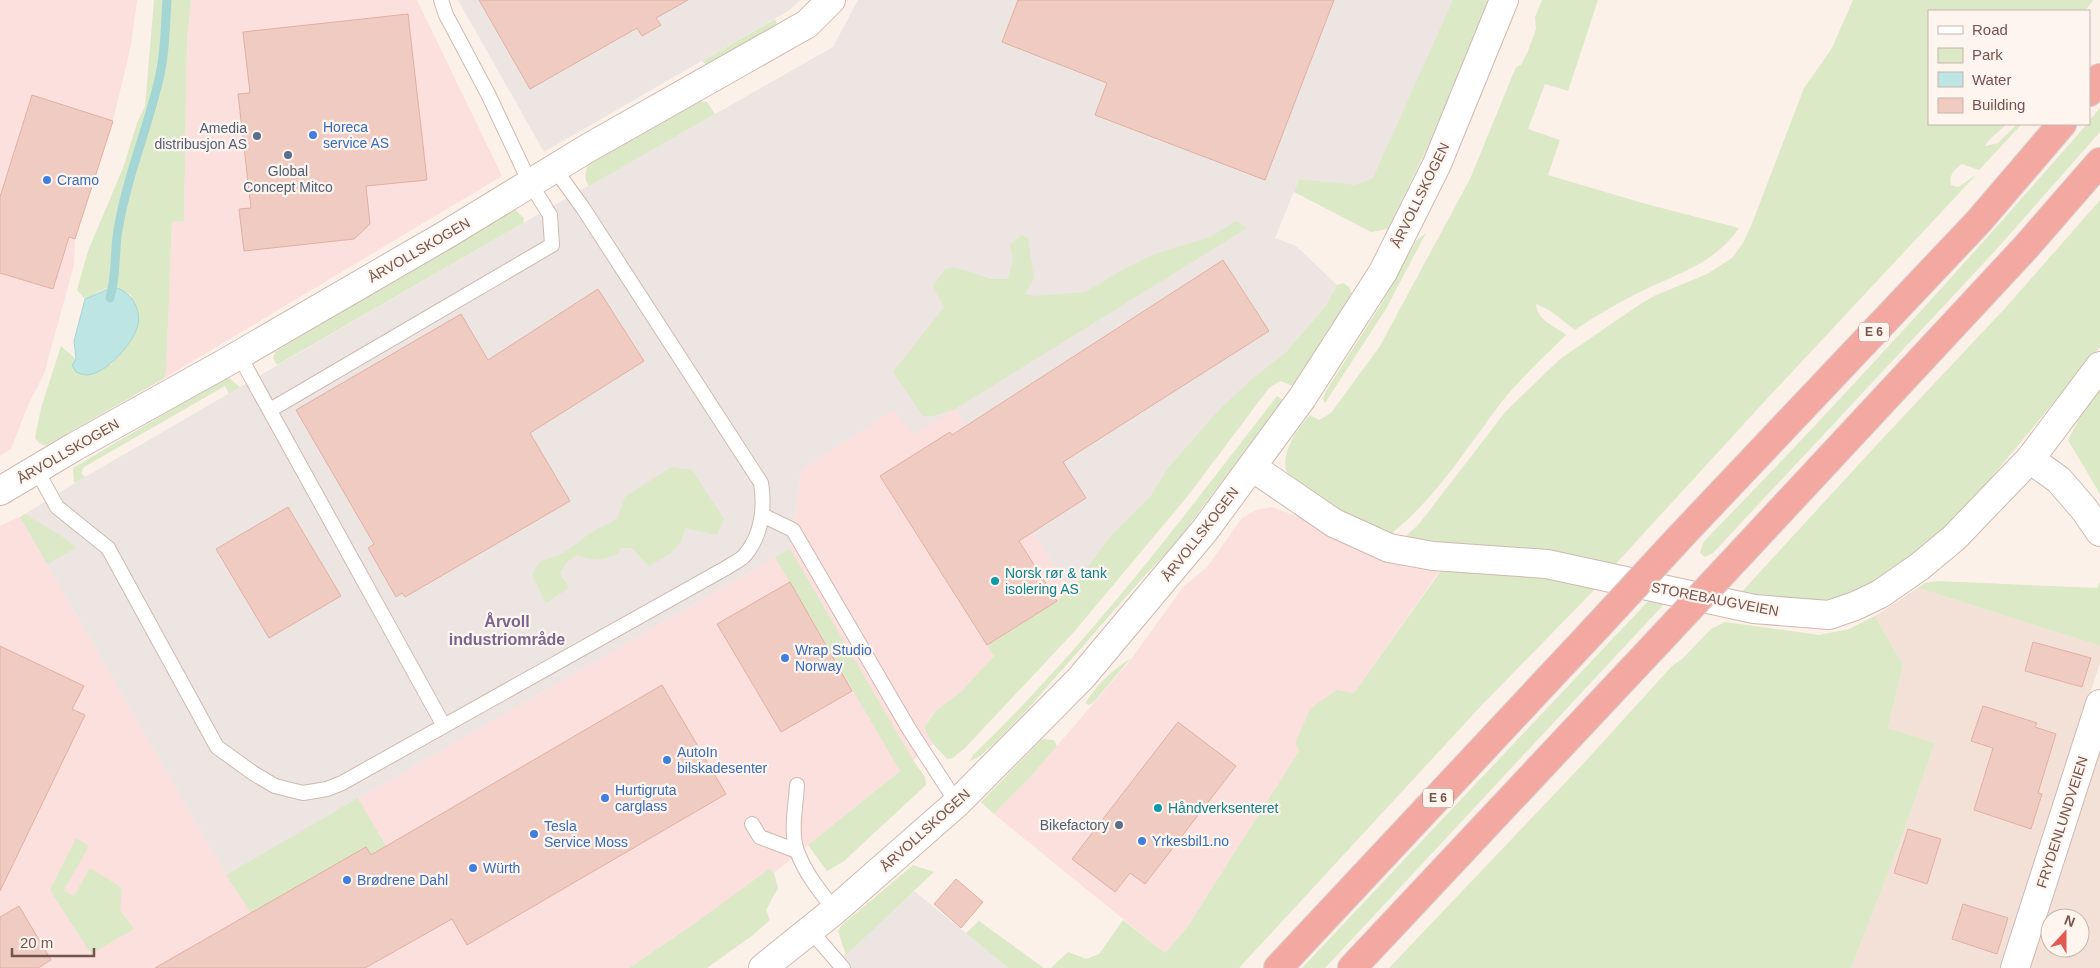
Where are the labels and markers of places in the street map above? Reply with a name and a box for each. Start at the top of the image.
place label: Horeca service AS [323,119,389,151]
place label: Amedia distribusjon AS [154,120,247,152]
marker: Horeca service AS [307,129,319,141]
marker: Amedia distribusjon AS [251,130,263,142]
marker: Global Concept Mitco [282,149,294,161]
place label: Global Concept Mitco [243,163,333,195]
place label: Cramo [57,172,99,188]
marker: Cramo [41,174,53,186]
place label: Norsk rør & tank isolering AS [1005,565,1108,597]
marker: Norsk rør & tank isolering AS [989,575,1001,587]
place label: Wrap Studio Norway [795,642,872,674]
marker: Wrap Studio Norway [779,652,791,664]
place label: AutoIn bilskadesenter [677,744,768,776]
marker: AutoIn bilskadesenter [661,754,673,766]
place label: Hurtigruta carglass [615,782,677,814]
marker: Hurtigruta carglass [599,792,611,804]
place label: Håndverksenteret [1168,800,1279,816]
marker: Håndverksenteret [1152,802,1164,814]
place label: Bikefactory [1040,817,1109,833]
place label: Tesla Service Moss [544,818,628,850]
marker: Bikefactory [1113,819,1125,831]
marker: Tesla Service Moss [528,828,540,840]
place label: Yrkesbil1.no [1152,833,1229,849]
marker: Yrkesbil1.no [1136,835,1148,847]
place label: Würth [483,860,520,876]
marker: Würth [467,862,479,874]
place label: Brødrene Dahl [357,872,448,888]
marker: Brødrene Dahl [341,874,353,886]

